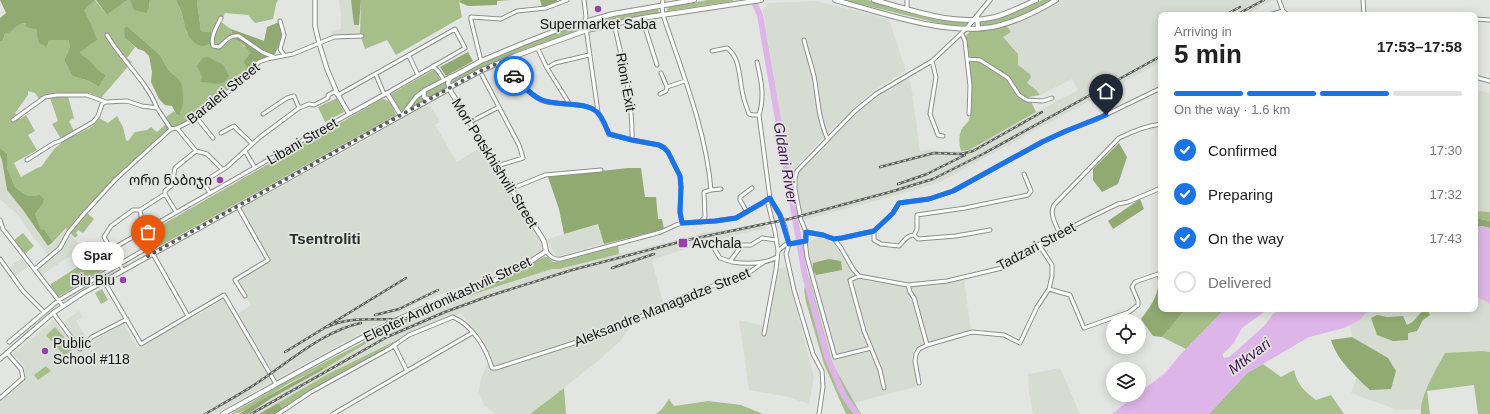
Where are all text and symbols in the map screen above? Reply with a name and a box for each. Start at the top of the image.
marker: Supermarket Saba [593,4,603,14]
place label: Supermarket Saba [540,16,657,32]
text: Arriving in [1174,24,1232,39]
text: 17:53–17:58 [1377,38,1462,55]
text: 5 min [1174,39,1242,69]
street label: Rioni Exit [613,51,639,113]
courier [494,56,534,96]
street label: Baraleti Street [183,59,263,127]
icon: car [503,65,525,87]
pin [1089,74,1123,115]
icon: home [1095,80,1117,102]
street label: Mori Potskhishvili Street [449,95,541,231]
text: On the way · 1.6 km [1174,102,1290,117]
street label: Libani Street [264,114,340,168]
water label: Gldani River [770,121,802,206]
icon: check [1174,139,1196,161]
text: Confirmed [1208,142,1277,159]
text: 17:30 [1429,143,1462,158]
place label: ორი ნაბიჯი [129,172,212,189]
marker: ორი ნაბიჯი [215,175,225,185]
icon: check [1174,183,1196,205]
text: Preparing [1208,186,1273,203]
text: 17:32 [1429,187,1462,202]
pin [131,215,165,256]
street label: Tadzari Street [994,219,1078,273]
icon: bag [137,221,159,243]
icon: check [1174,227,1196,249]
district label: Tsentroliti [289,230,361,247]
text: On the way [1208,230,1284,247]
text: 17:43 [1429,231,1462,246]
place label: Avchala [692,235,742,251]
marker: Avchala [677,237,689,249]
callout: Spar [72,242,124,270]
text: Spar [84,248,112,263]
street label: Elepter Andronikashvili Street [361,253,533,345]
street label: Aleksandre Managadze Street [572,264,752,350]
place label: Biu Biu [71,272,115,288]
text: Delivered [1208,274,1271,291]
marker: Biu Biu [118,275,128,285]
map controls [1106,314,1146,402]
button: locate [1106,314,1146,354]
water label: Mtkvari [1225,334,1274,377]
place label: Public School #118 [53,335,130,367]
marker: Public School #118 [40,346,50,356]
button: layers [1106,362,1146,402]

